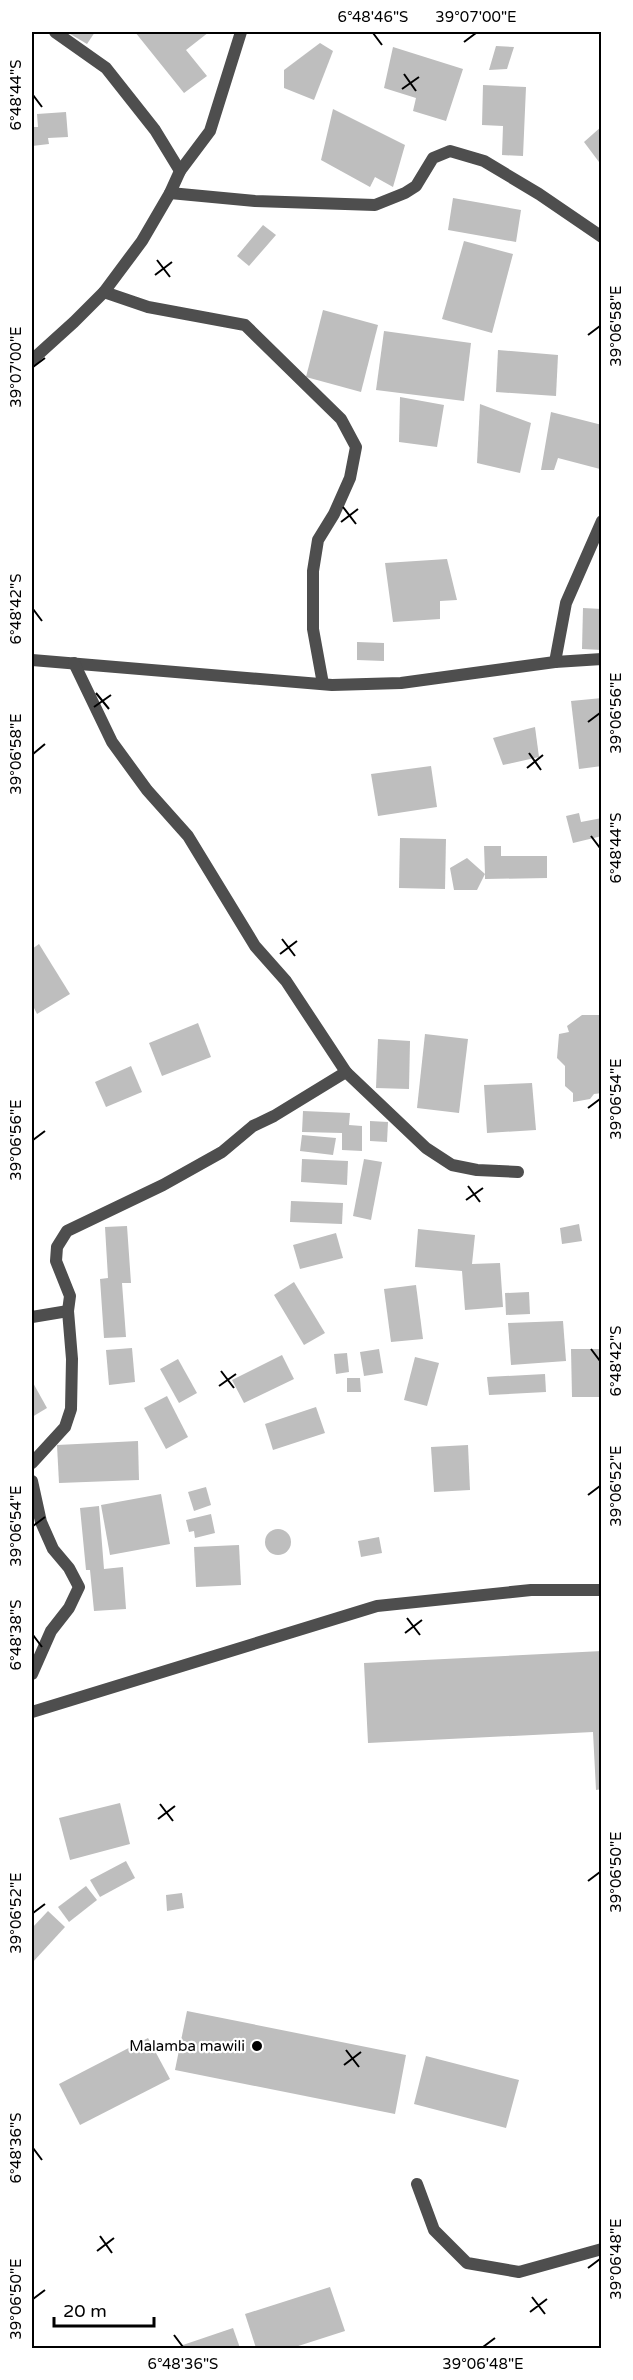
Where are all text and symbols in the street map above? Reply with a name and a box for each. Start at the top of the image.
text: 6°48'46"S [338,8,408,26]
text: 39°07'00"E [435,8,517,26]
text: 6°48'44"S [7,60,25,130]
text: 39°06'58"E [607,285,625,367]
text: 39°07'00"E [7,326,25,408]
text: 6°48'42"S [7,574,25,644]
text: 39°06'56"E [607,672,625,754]
text: 39°06'58"E [7,713,25,795]
text: 6°48'44"S [607,813,625,883]
text: 39°06'54"E [607,1058,625,1140]
text: 39°06'56"E [7,1099,25,1181]
text: 6°48'42"S [607,1326,625,1396]
text: 39°06'52"E [607,1445,625,1527]
text: 39°06'54"E [7,1485,25,1567]
text: 6°48'38"S [7,1600,25,1670]
text: 39°06'50"E [607,1831,625,1913]
text: 39°06'52"E [7,1872,25,1954]
place label: Malamba mawili [129,2037,245,2055]
marker: Malamba mawili [250,2039,264,2053]
text: 6°48'36"S [7,2113,25,2183]
text: 39°06'48"E [607,2218,625,2300]
text: 39°06'50"E [7,2258,25,2340]
scale bar [54,2290,154,2328]
text: 20 m [63,2300,107,2322]
text: 6°48'36"S [148,2355,218,2373]
text: 39°06'48"E [442,2355,524,2373]

